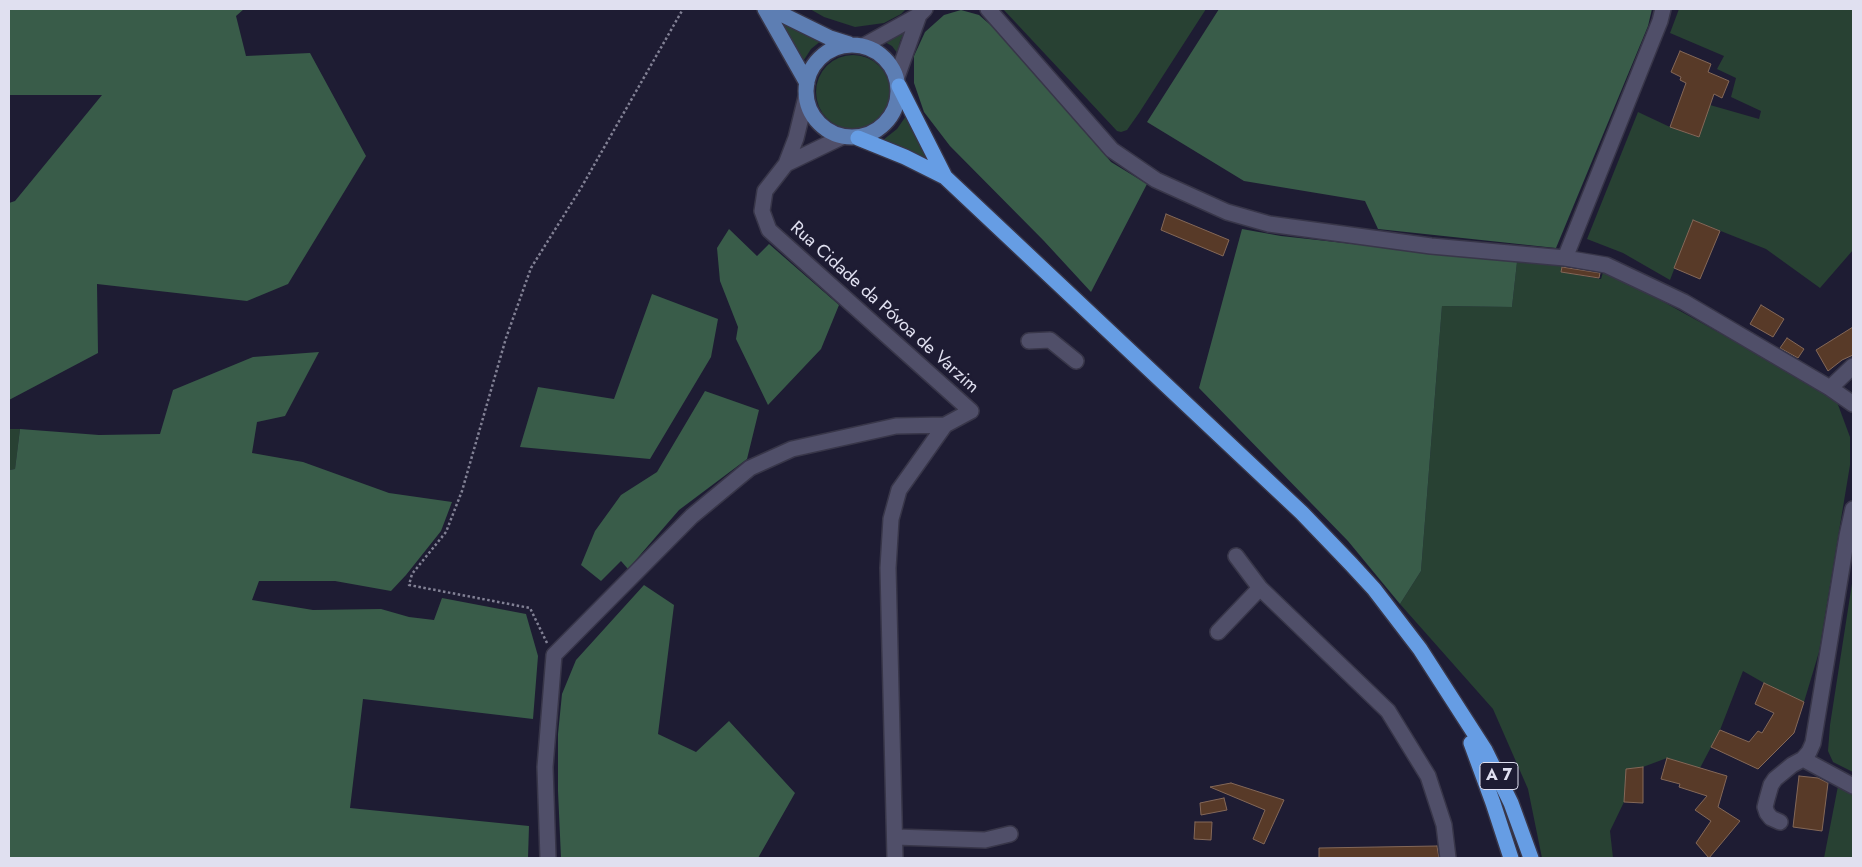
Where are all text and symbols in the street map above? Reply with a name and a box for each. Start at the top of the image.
street label: Rua Cidade da Póvoa de Varzim [785,217,983,399]
road number: A 7 [1480,762,1518,789]

